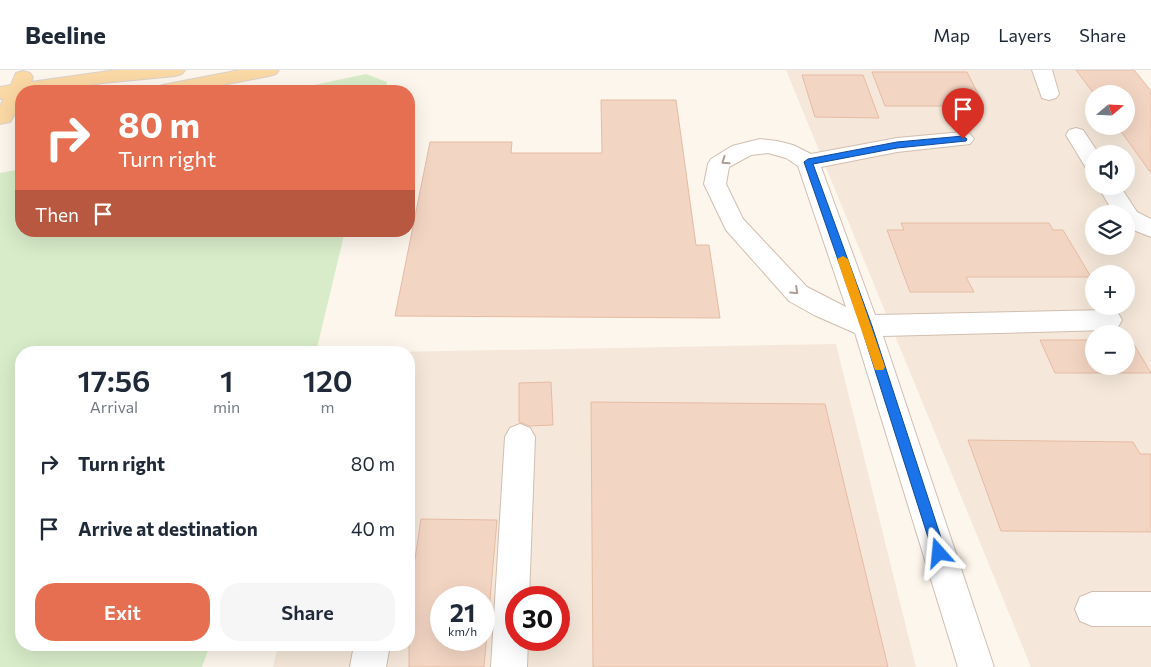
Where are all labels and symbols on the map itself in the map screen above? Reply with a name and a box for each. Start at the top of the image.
north arrow [1085,85,1135,135]
pin [942,88,984,139]
one-way arrow [722,155,731,164]
one-way arrow [790,285,799,294]
position arrow [912,526,964,578]
speed limit sign: 30 [505,586,570,651]

